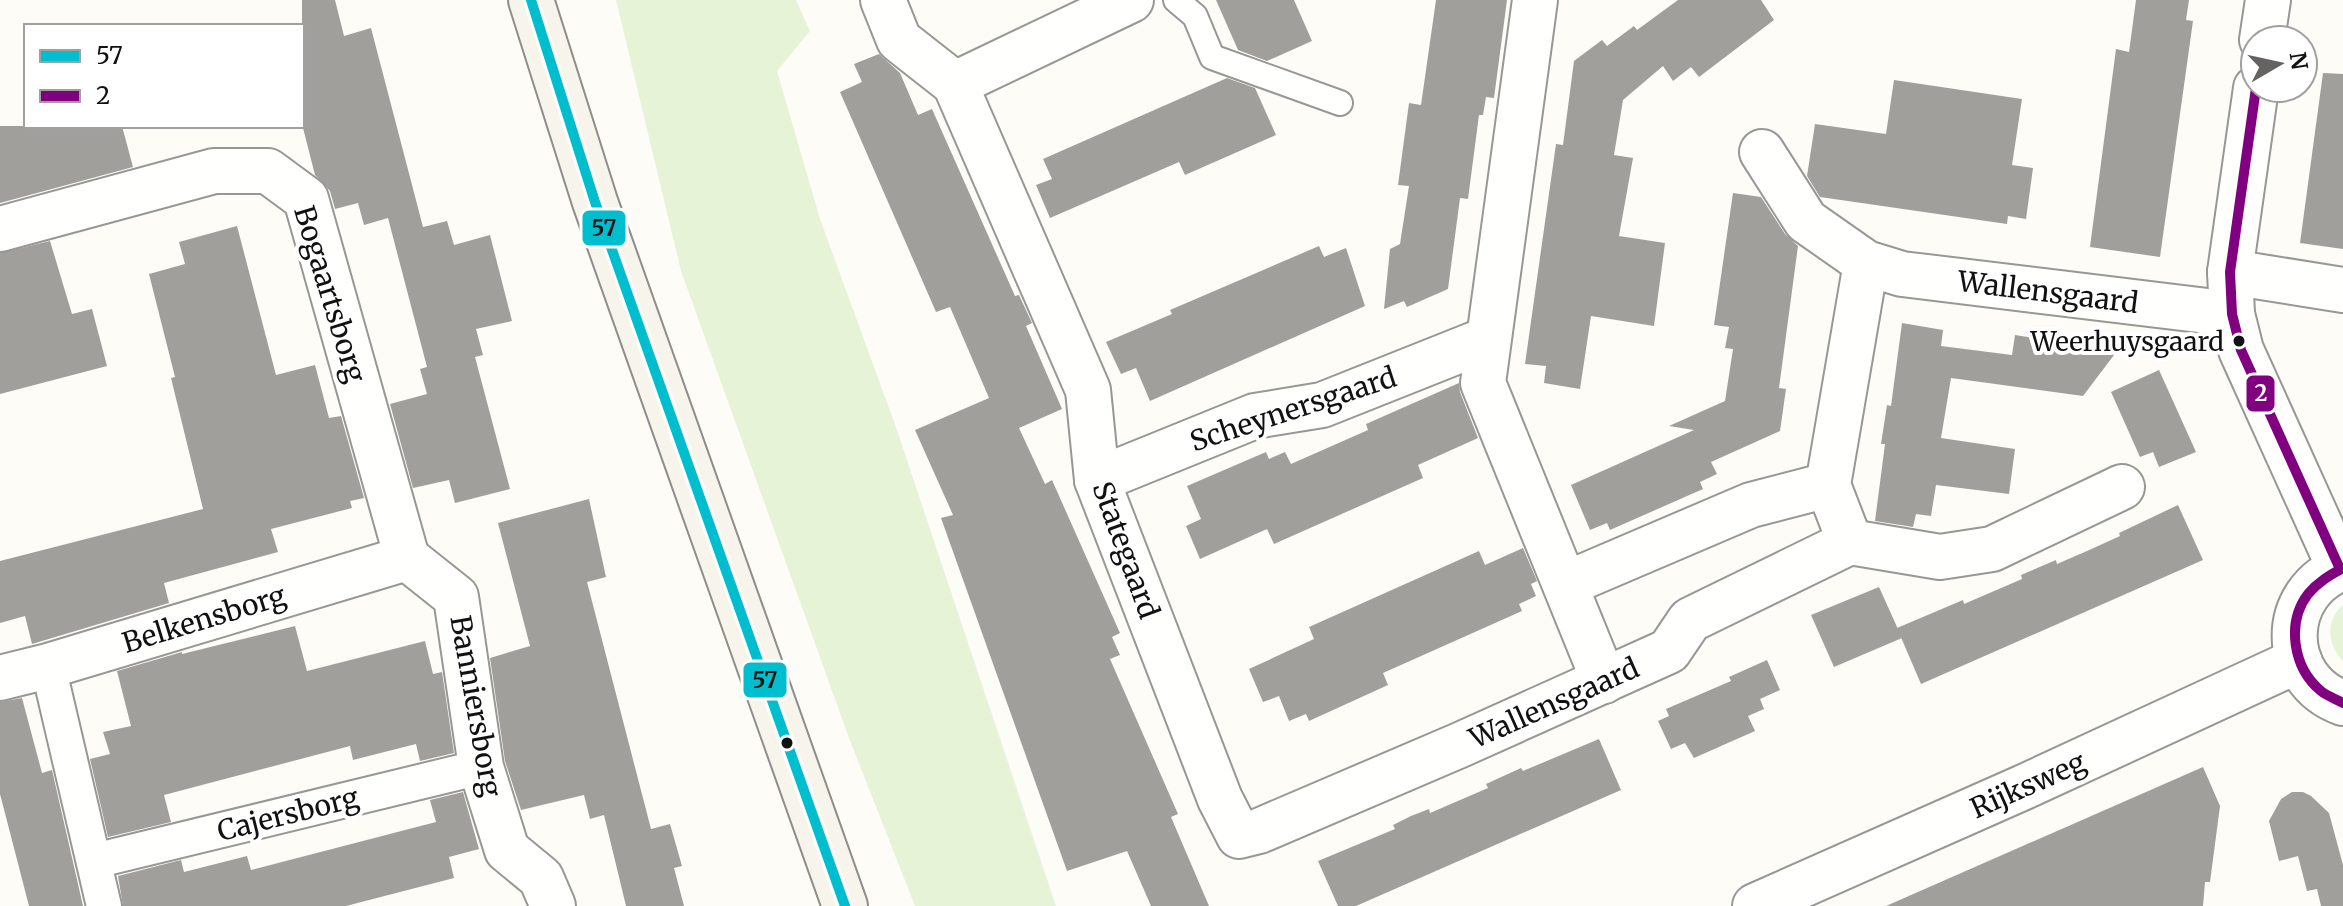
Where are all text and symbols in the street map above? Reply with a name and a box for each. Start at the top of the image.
legend [24,24,304,128]
north arrow [2239,24,2319,104]
text: 57 [96,40,123,71]
text: N [2284,50,2314,72]
text: 2 [96,80,110,111]
street label: Bogaartsborg [286,201,374,387]
line badge: 57 [581,209,627,247]
text: 57 [592,214,617,242]
street label: Wallensgaard [1955,263,2140,321]
place label: Weerhuysgaard [2029,325,2224,358]
marker: Weerhuysgaard [2231,333,2247,349]
street label: Scheynersgaard [1185,359,1401,459]
line badge: 2 [2245,374,2276,413]
text: 2 [2255,379,2268,407]
street label: Stategaard [1085,477,1167,624]
street label: Belkensborg [118,577,290,661]
street label: Banniersborg [442,613,510,800]
street label: Wallensgaard [1463,650,1644,757]
line badge: 57 [742,661,788,699]
text: 57 [753,666,778,694]
unlabelled marker [779,735,795,751]
street label: Rijksweg [1965,744,2091,826]
street label: Cajersborg [213,779,363,849]

